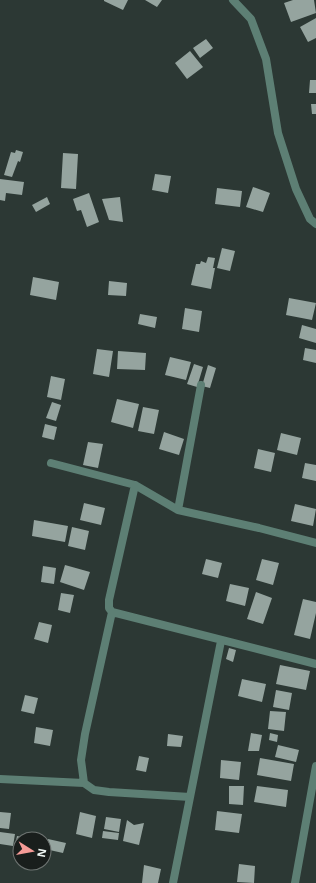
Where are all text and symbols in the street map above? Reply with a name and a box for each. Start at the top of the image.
north arrow [12,831,52,871]
text: N [34,847,51,859]

